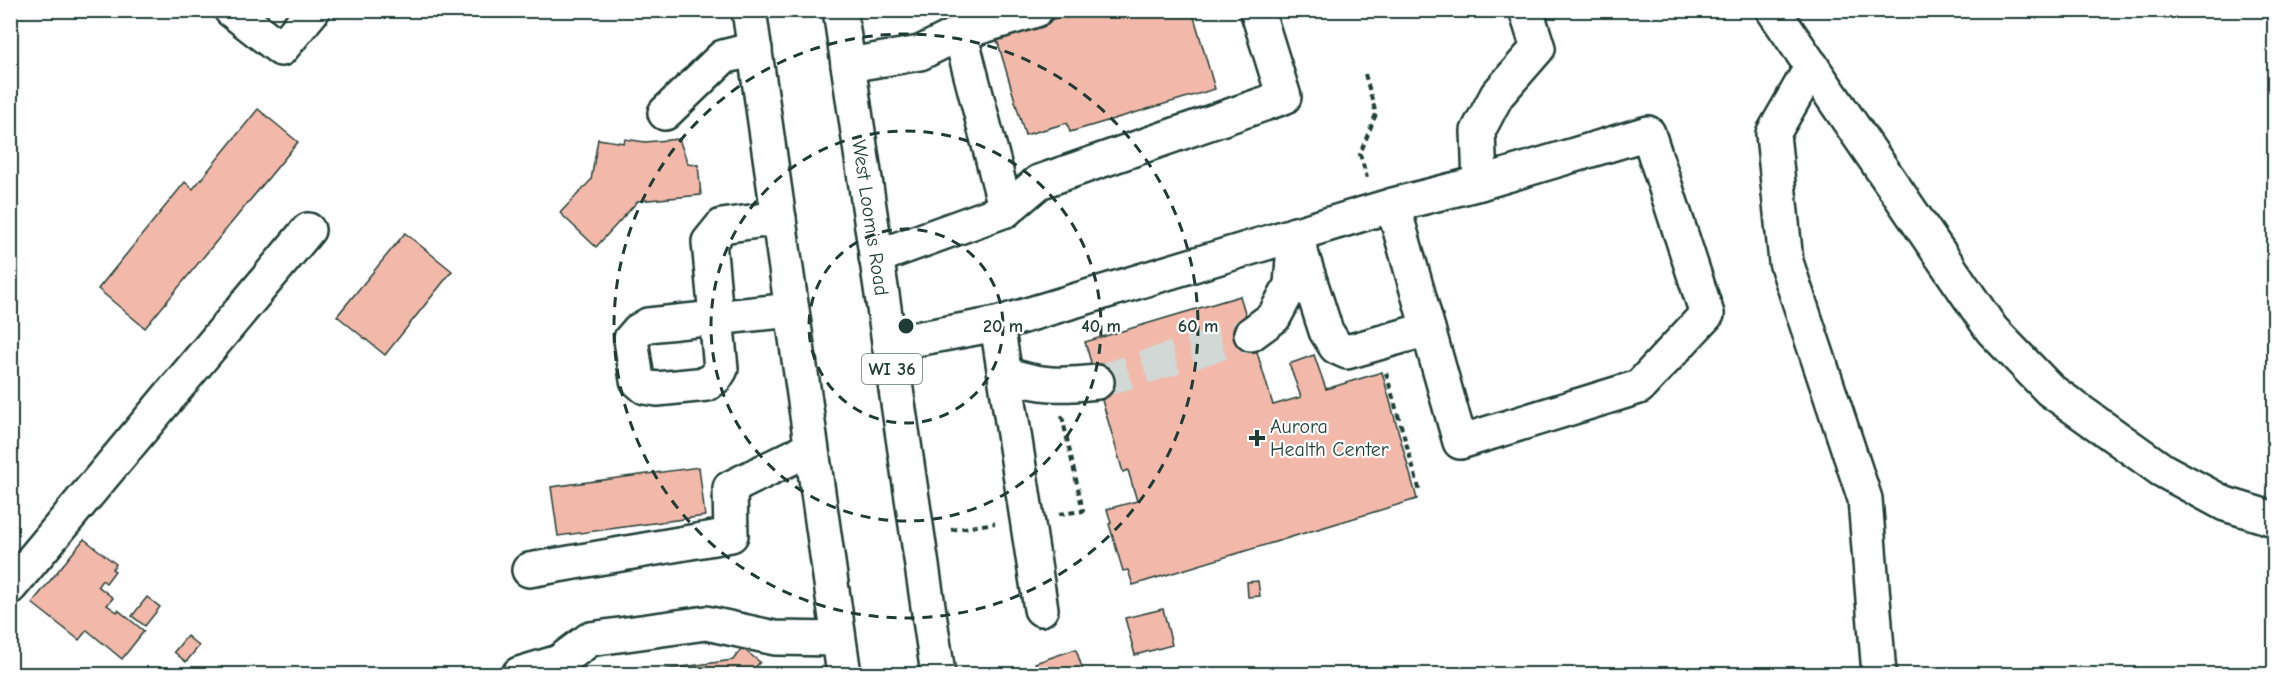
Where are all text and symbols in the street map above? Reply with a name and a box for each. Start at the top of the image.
street label: West Loomis Road [847,139,893,297]
centre of rings [896,316,916,336]
text: 20 m [983,316,1023,337]
text: 40 m [1081,316,1121,337]
text: 60 m [1178,316,1218,337]
road number: WI 36 [862,354,922,384]
place label: Aurora Health Center [1270,415,1389,461]
marker: Aurora Health Center [1248,429,1266,447]

